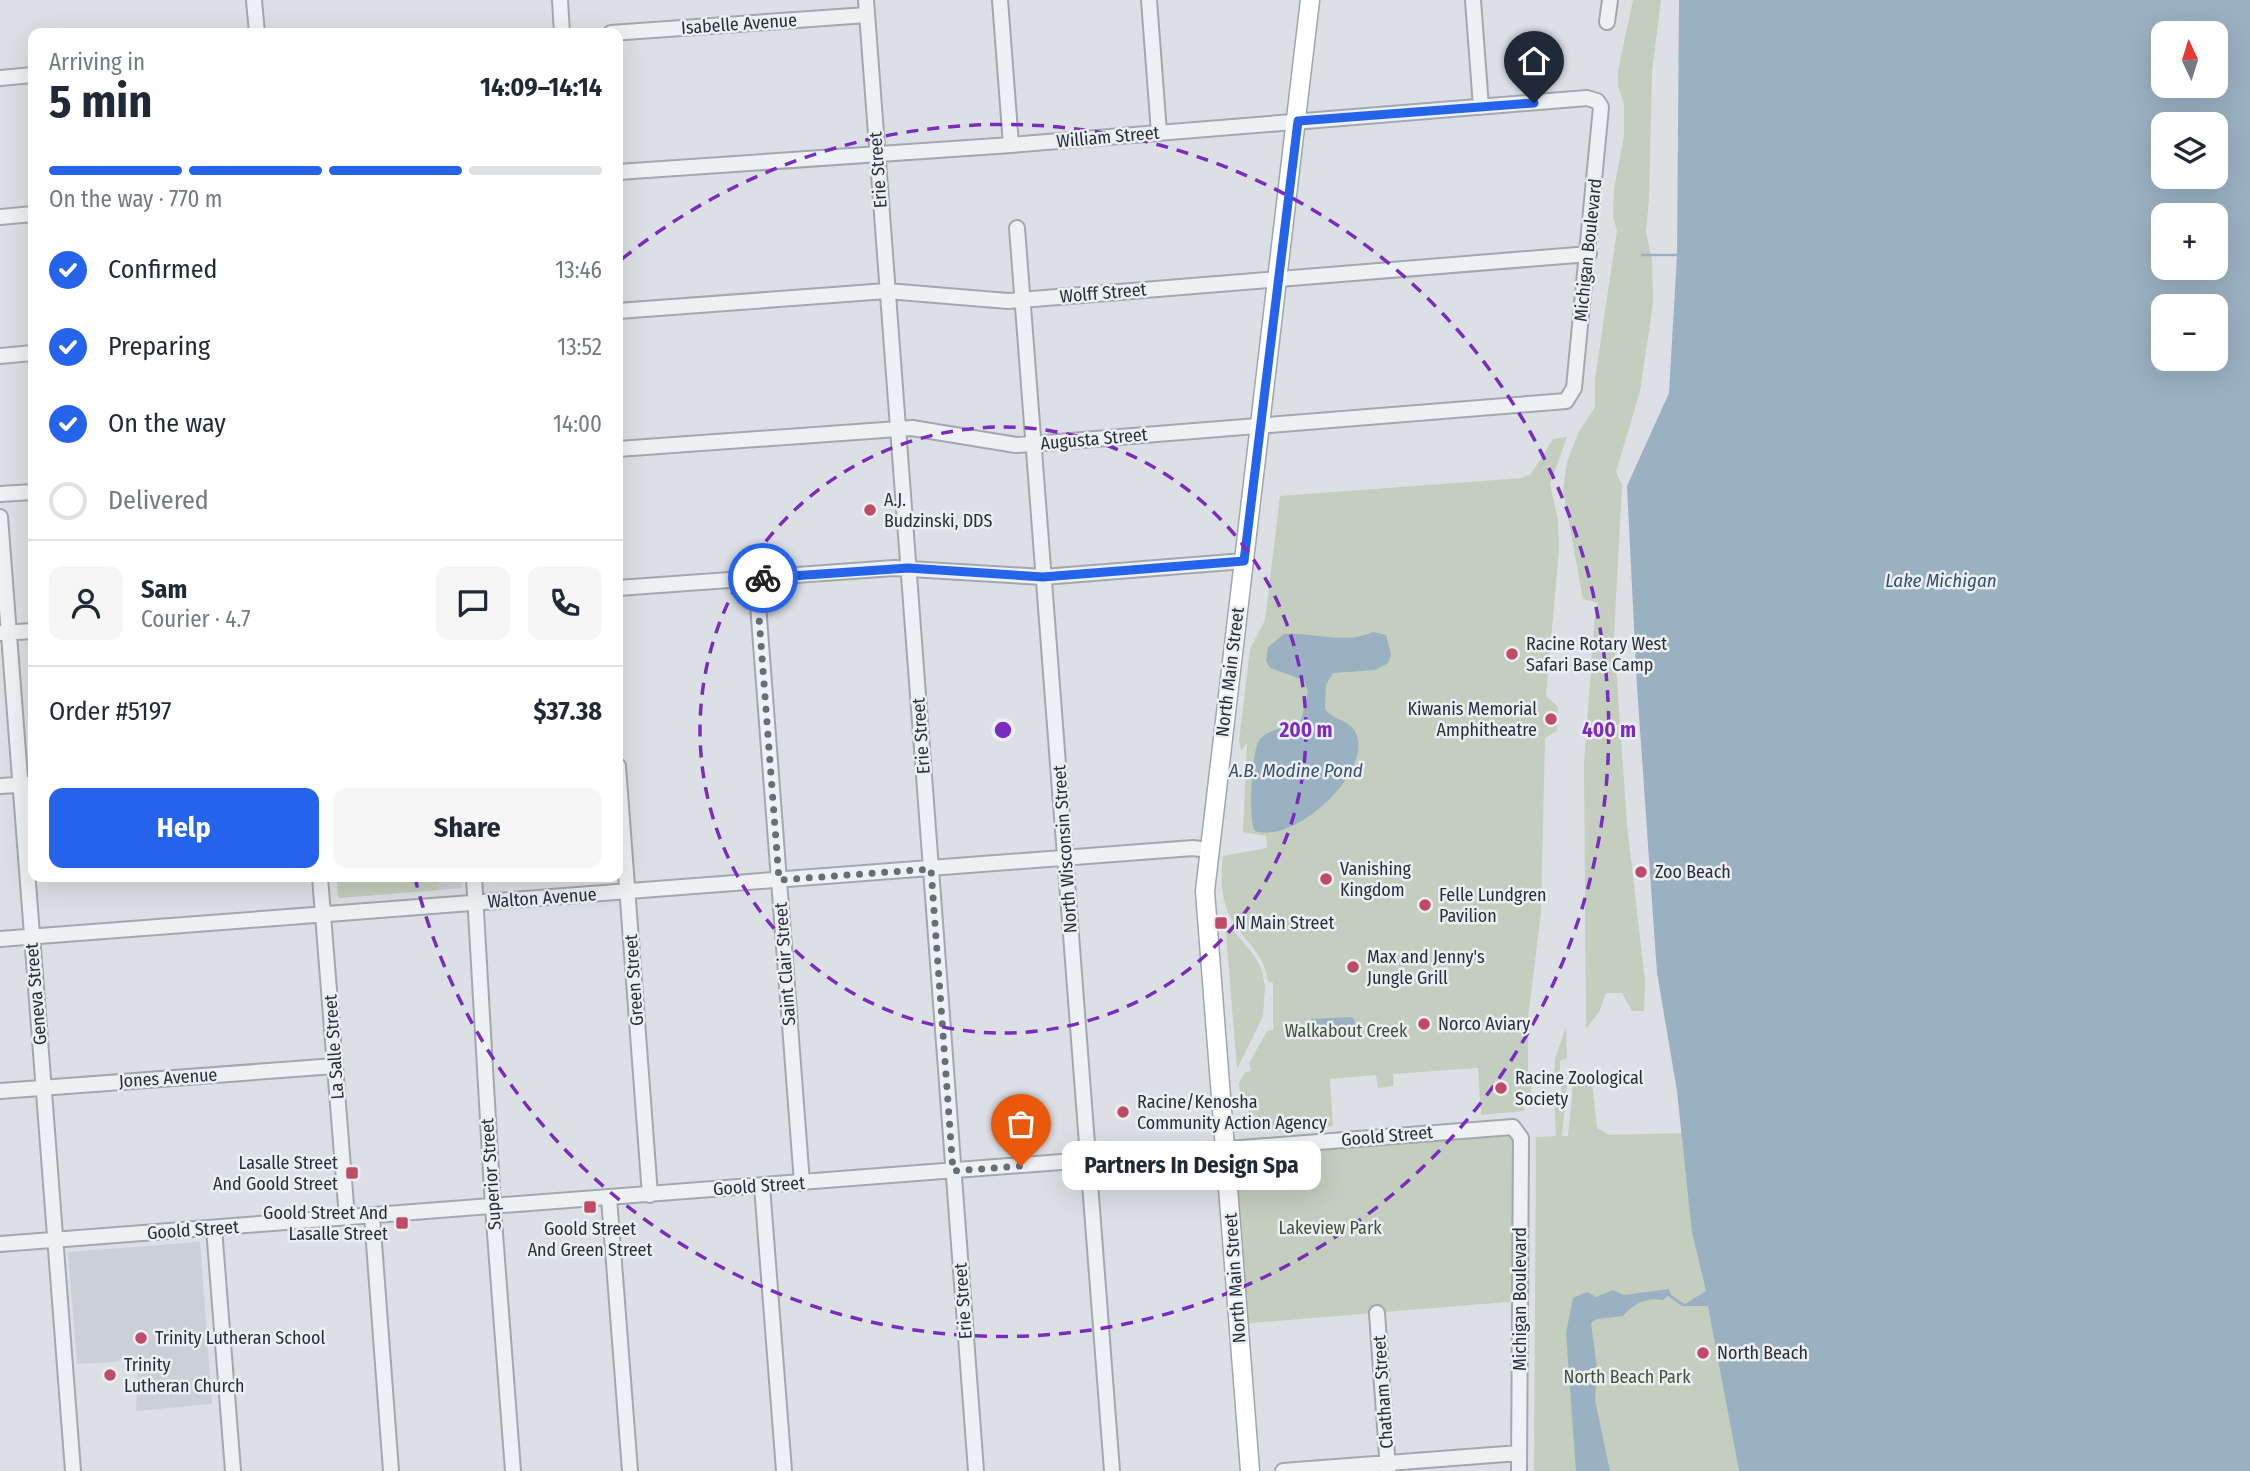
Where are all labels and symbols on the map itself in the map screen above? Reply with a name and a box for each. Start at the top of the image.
street label: Isabelle Avenue [680,9,798,39]
north arrow [2151,21,2228,98]
pin [1504,31,1564,103]
street label: William Street [1056,122,1160,152]
street label: Erie Street [864,131,892,209]
street label: Michigan Boulevard [1570,177,1606,323]
street label: Wolff Street [1059,278,1147,308]
street label: Augusta Street [1040,423,1149,455]
place label: A.J. Budzinski, DDS [884,489,993,532]
marker: A.J. Budzinski, DDS [862,502,878,518]
courier [728,543,798,613]
water label: Lake Michigan [1885,569,1997,592]
street label: North Main Street [1211,606,1249,738]
place label: Racine Rotary West Safari Base Camp [1526,633,1667,676]
marker: Racine Rotary West Safari Base Camp [1504,646,1520,662]
street label: Erie Street [907,697,935,775]
place label: Kiwanis Memorial Amphitheatre [1407,698,1537,741]
marker: Kiwanis Memorial Amphitheatre [1543,711,1559,727]
text: 200 m [1278,717,1333,743]
text: 400 m [1582,717,1636,743]
centre of rings [991,718,1015,742]
water label: A.B. Modine Pond [1228,759,1363,782]
street label: North Wisconsin Street [1048,764,1082,934]
place label: Vanishing Kingdom [1340,858,1411,901]
place label: Zoo Beach [1655,861,1731,883]
marker: Zoo Beach [1633,864,1649,880]
marker: Vanishing Kingdom [1318,871,1334,887]
street label: Walton Avenue [487,883,597,913]
place label: Felle Lundgren Pavilion [1439,884,1547,927]
marker: Felle Lundgren Pavilion [1417,897,1433,913]
street label: Saint Clair Street [770,901,800,1026]
place label: N Main Street [1235,912,1334,934]
marker: N Main Street [1213,915,1229,931]
street label: Green Street [620,933,648,1027]
street label: Geneva Street [21,942,51,1046]
place label: Max and Jenny's Jungle Grill [1367,946,1485,989]
marker: Max and Jenny's Jungle Grill [1345,959,1361,975]
street label: La Salle Street [319,994,349,1100]
place label: Norco Aviary [1438,1013,1530,1035]
marker: Norco Aviary [1416,1016,1432,1032]
park label: Walkabout Creek [1285,1020,1408,1042]
street label: Jones Avenue [118,1064,218,1092]
place label: Racine Zoological Society [1515,1067,1644,1110]
marker: Racine Zoological Society [1493,1080,1509,1096]
place label: Racine/Kenosha Community Action Agency [1137,1091,1327,1134]
pin [991,1094,1051,1166]
marker: Racine/Kenosha Community Action Agency [1115,1104,1131,1120]
street label: Superior Street [476,1117,506,1231]
street label: Goold Street [1340,1121,1434,1151]
callout: Partners In Design Spa [1063,1142,1322,1190]
place label: Lasalle Street And Goold Street [213,1152,338,1195]
marker: Lasalle Street And Goold Street [344,1165,360,1181]
street label: Goold Street [712,1172,806,1200]
marker: Goold Street And Green Street [582,1199,598,1215]
place label: Goold Street And Lasalle Street [263,1202,388,1245]
street label: North Main Street [1219,1212,1251,1344]
marker: Goold Street And Lasalle Street [394,1215,410,1231]
street label: Goold Street [146,1216,240,1244]
park label: Lakeview Park [1278,1217,1382,1239]
place label: Goold Street And Green Street [528,1218,652,1261]
street label: Michigan Boulevard [1509,1227,1531,1371]
street label: Erie Street [949,1262,977,1340]
place label: Trinity Lutheran School [155,1327,325,1349]
marker: Trinity Lutheran School [133,1330,149,1346]
street label: Chatham Street [1368,1334,1398,1450]
place label: North Beach [1717,1342,1808,1364]
marker: North Beach [1695,1345,1711,1361]
place label: Trinity Lutheran Church [124,1354,244,1397]
park label: North Beach Park [1563,1366,1691,1388]
marker: Trinity Lutheran Church [102,1367,118,1383]

